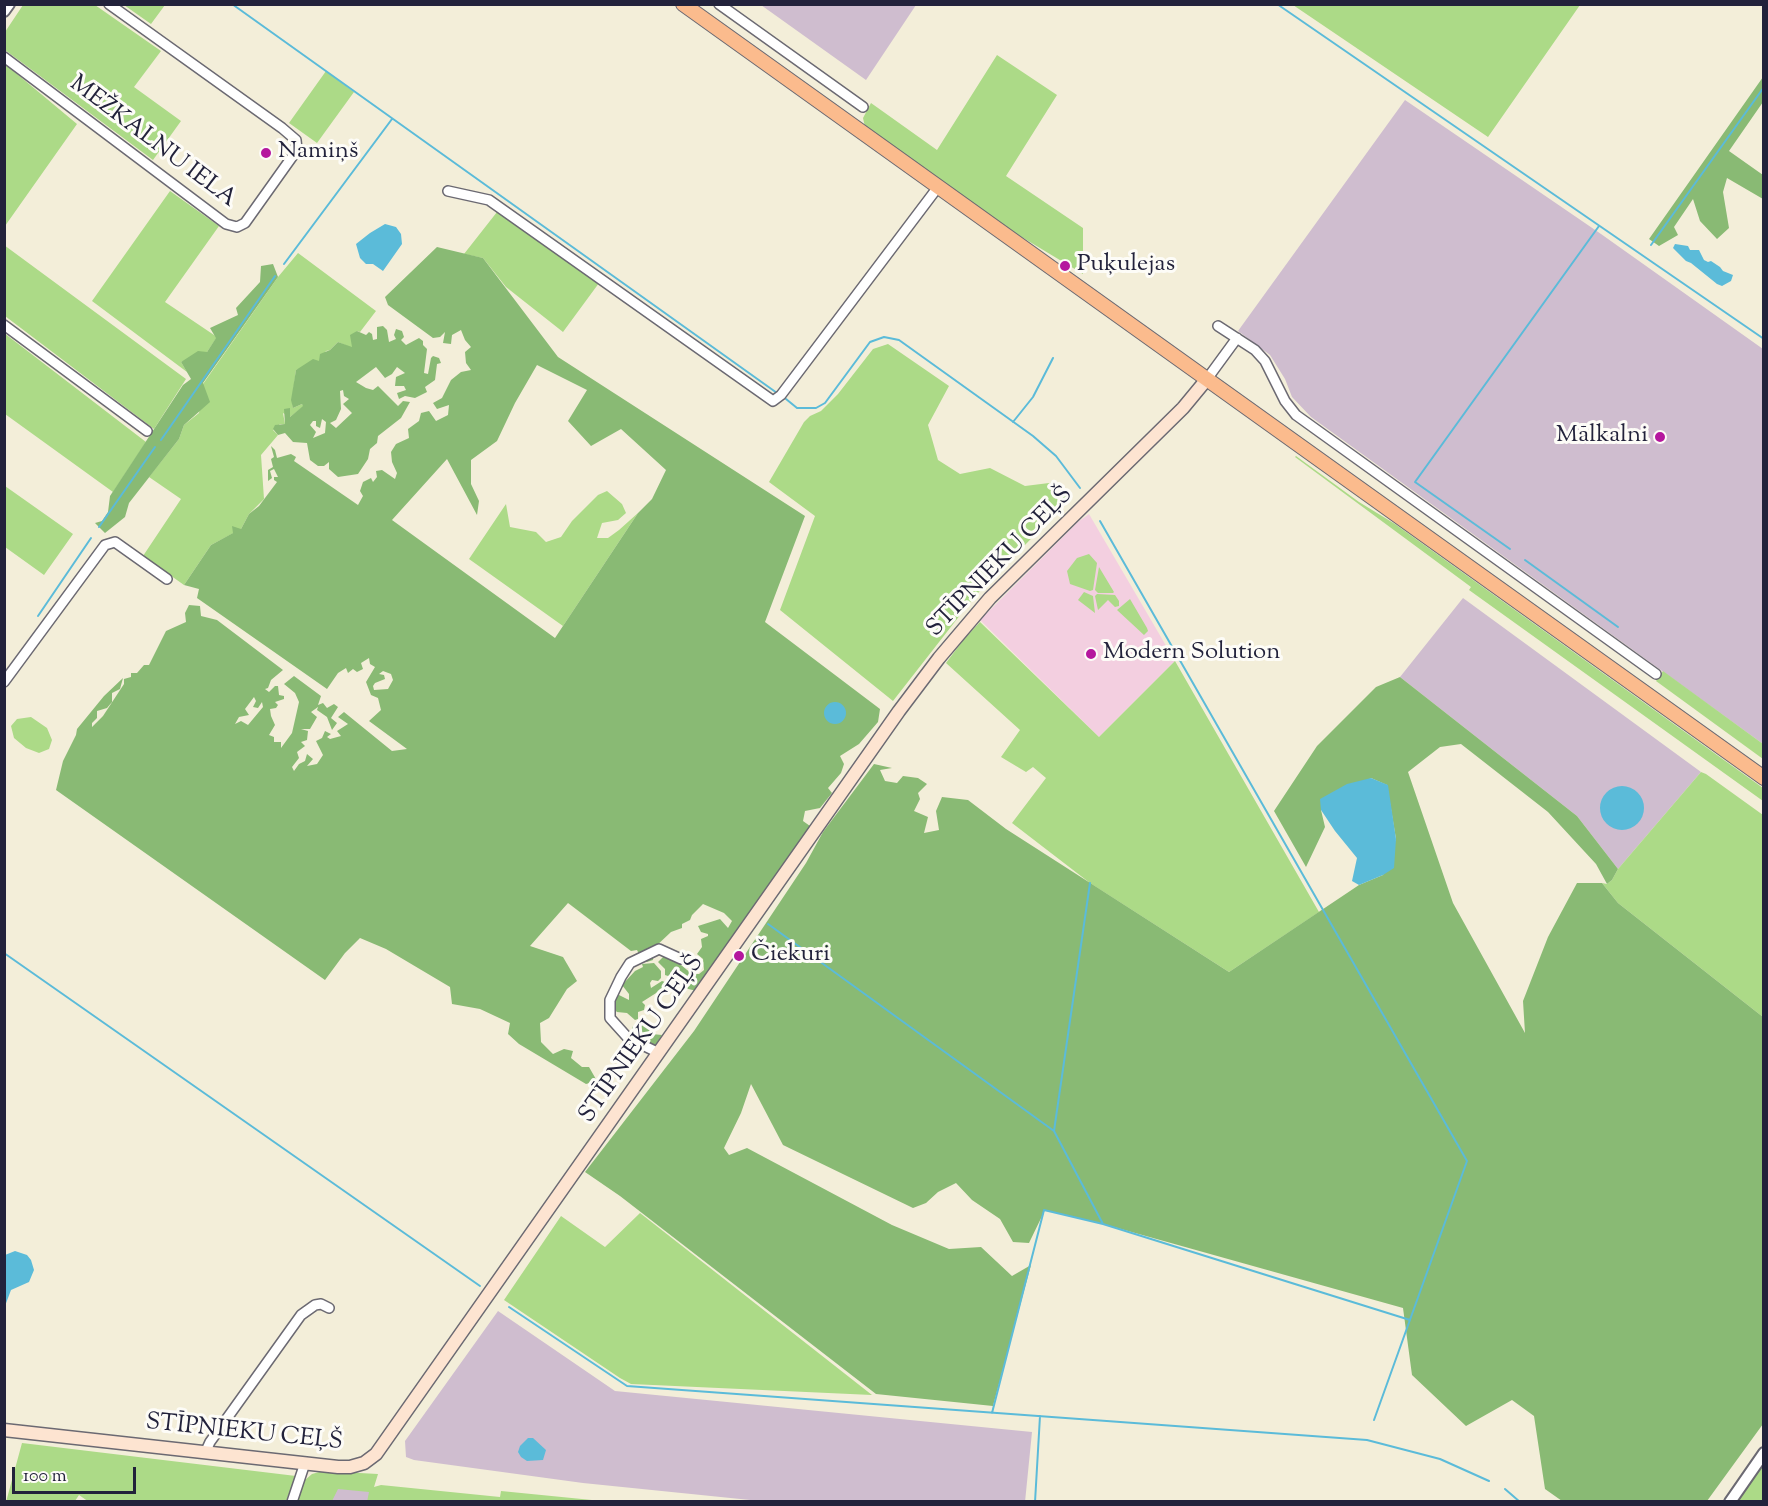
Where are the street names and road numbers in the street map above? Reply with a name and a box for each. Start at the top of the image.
street label: MEŽKALNU IELA [63,71,241,215]
street label: STĪPNIEKU CEĻŠ [922,482,1080,644]
street label: STĪPNIEKU CEĻŠ [574,951,712,1129]
street label: STĪPNIEKU CEĻŠ [144,1409,344,1459]

